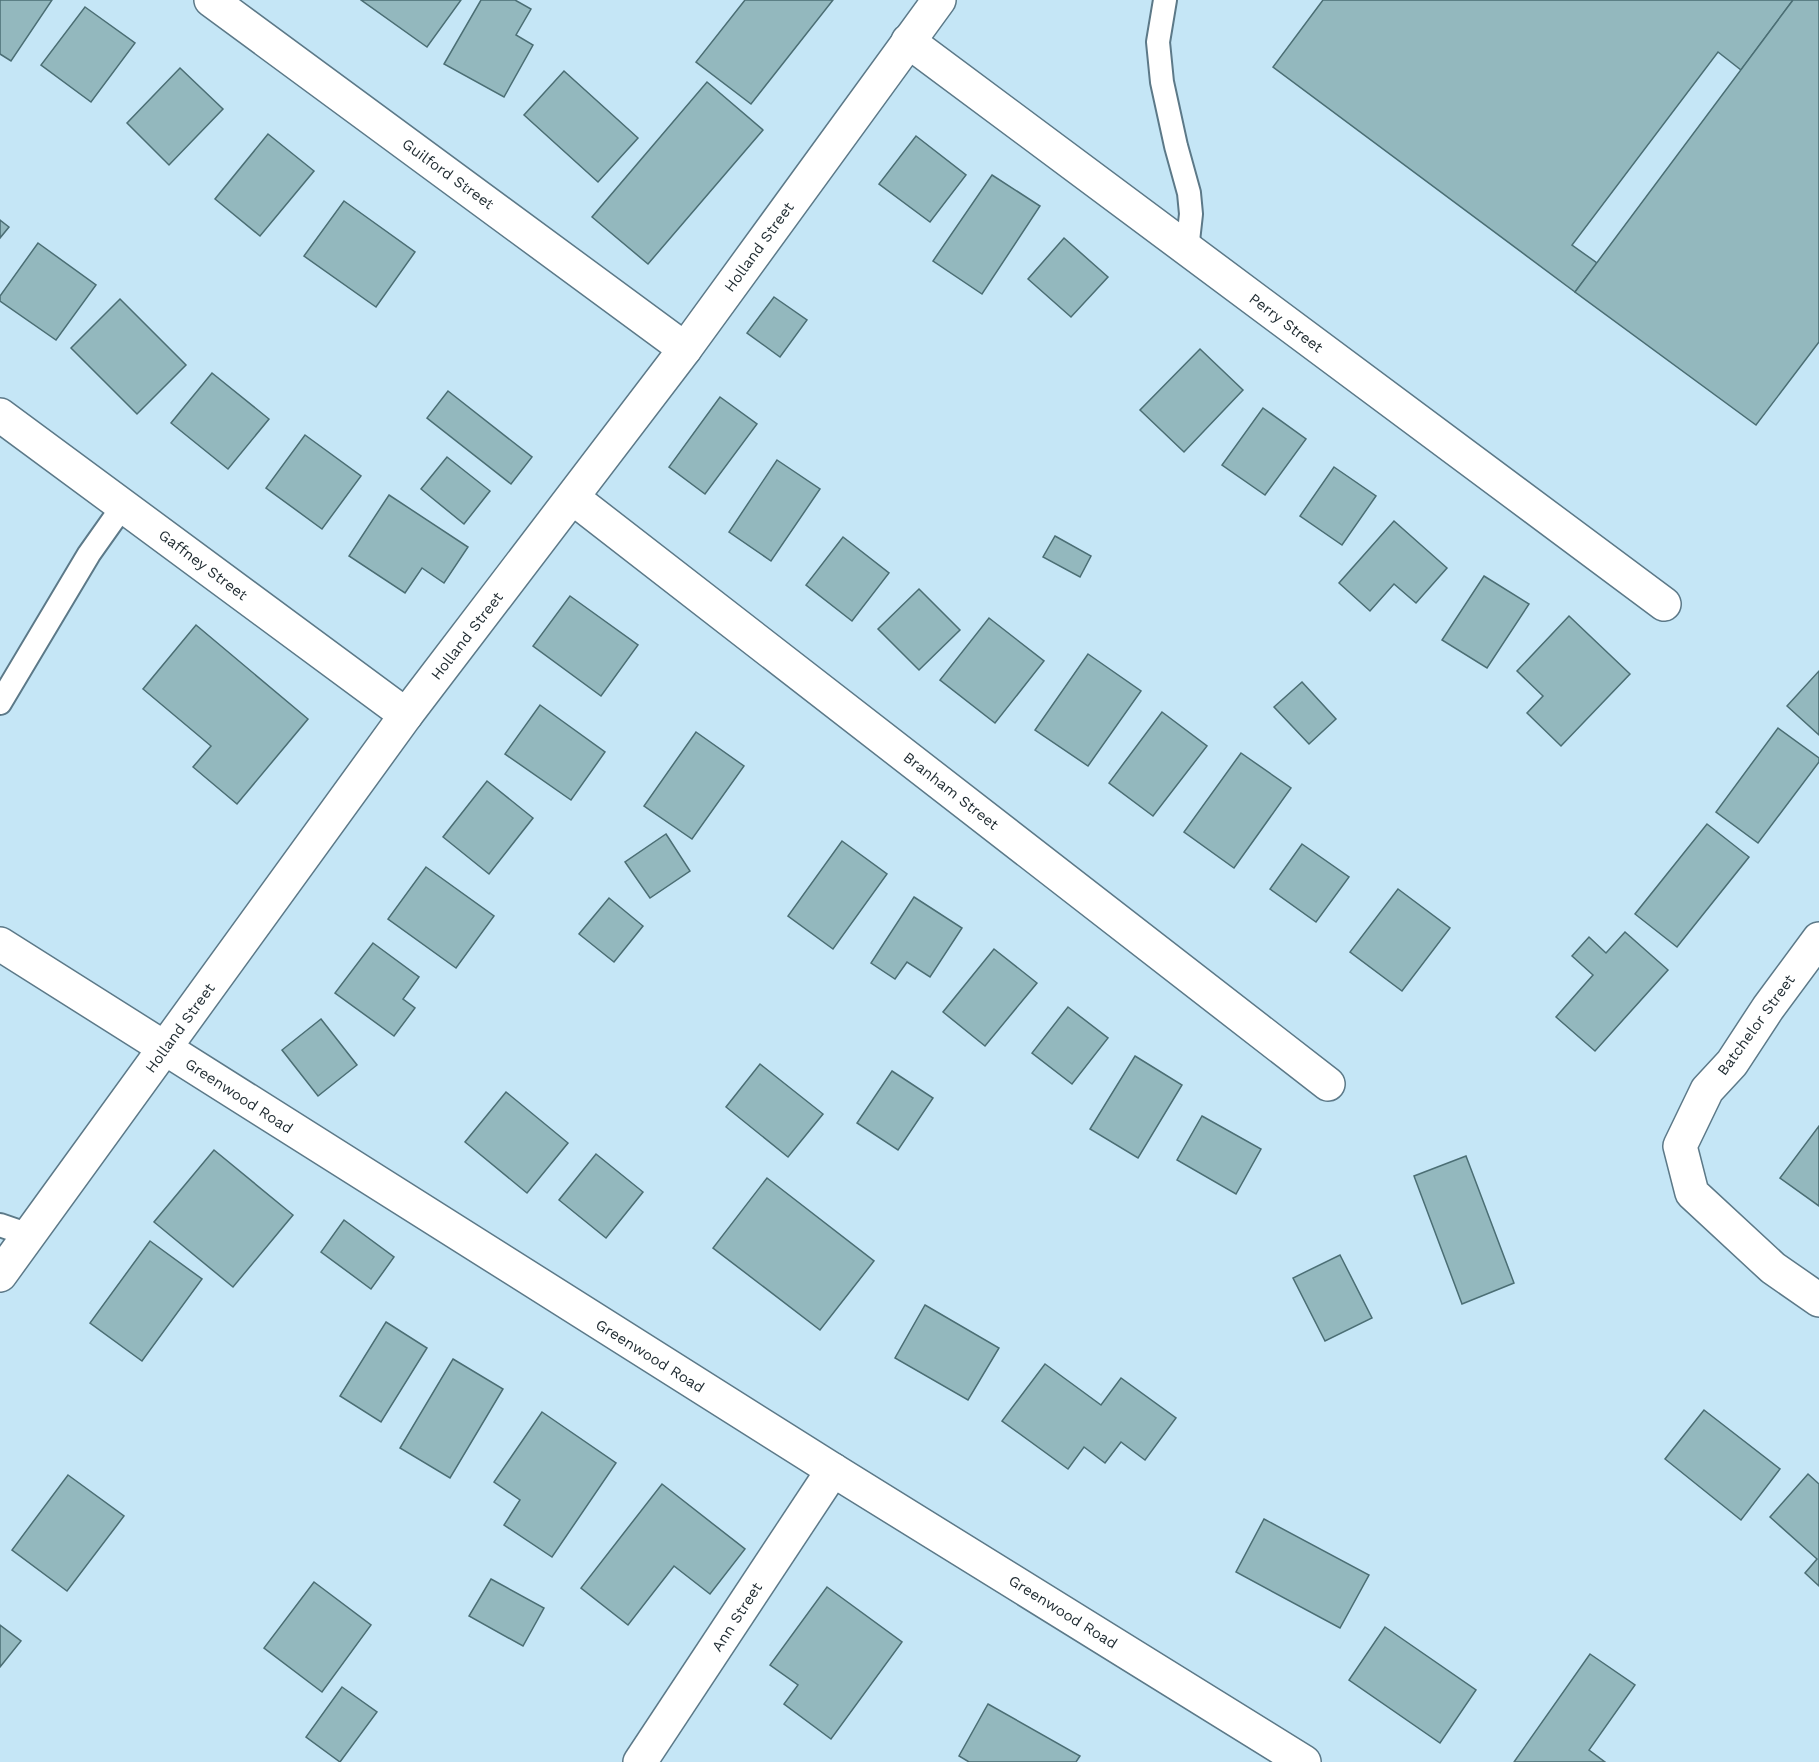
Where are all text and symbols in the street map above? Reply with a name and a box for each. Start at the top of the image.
street label: Guilford Street [399,135,498,214]
street label: Holland Street [720,198,798,295]
street label: Perry Street [1246,289,1327,357]
street label: Gaffney Street [155,526,251,605]
street label: Holland Street [427,588,507,684]
street label: Branham Street [900,748,1003,834]
street label: Batchelor Street [1713,970,1799,1079]
street label: Holland Street [141,979,219,1076]
street label: Greenwood Road [182,1055,296,1137]
street label: Greenwood Road [592,1315,708,1397]
street label: Greenwood Road [1005,1571,1121,1653]
street label: Ann Street [708,1578,766,1655]

